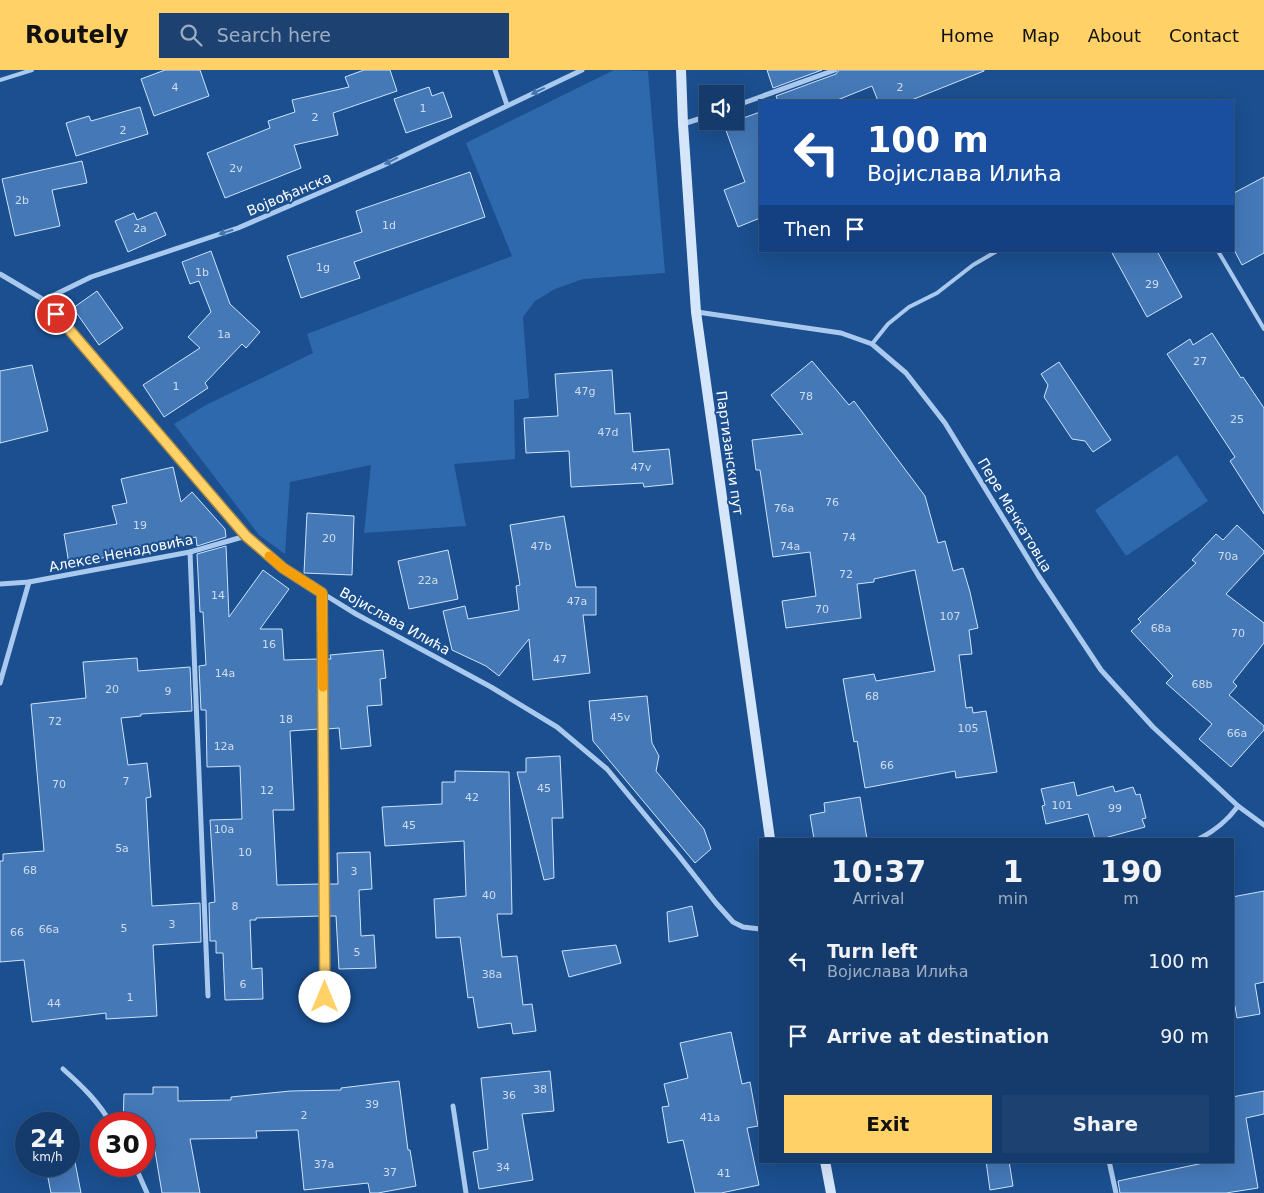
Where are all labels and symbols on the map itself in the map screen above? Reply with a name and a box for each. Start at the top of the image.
house number: 4 [172,81,179,94]
house number: 2 [897,81,904,94]
one-way arrow [531,87,545,95]
house number: 1 [420,102,427,115]
house number: 2 [312,111,319,124]
house number: 2 [120,124,127,137]
one-way arrow [384,157,399,165]
house number: 2v [229,162,243,175]
street label: Војвођанска [244,169,334,219]
house number: 2b [15,194,29,207]
house number: 1d [382,219,396,232]
house number: 2a [133,222,147,235]
one-way arrow [218,228,233,236]
house number: 1g [316,261,330,274]
house number: 1b [195,266,209,279]
house number: 29 [1145,278,1159,291]
pin [35,293,77,335]
house number: 1a [217,328,231,341]
house number: 27 [1193,355,1207,368]
house number: 1 [173,380,180,393]
house number: 47g [575,385,595,398]
street label: Партизански пут [713,390,747,516]
house number: 78 [799,390,813,403]
house number: 25 [1230,413,1244,426]
house number: 47d [598,426,618,439]
street label: Пере Мачкатовца [975,455,1055,575]
house number: 47v [631,461,652,474]
house number: 76 [825,496,839,509]
house number: 76a [774,502,794,515]
house number: 19 [133,519,147,532]
street label: Алексе Ненадовића [48,531,194,575]
house number: 74 [842,531,856,544]
house number: 20 [322,532,336,545]
house number: 47b [531,540,552,553]
house number: 74a [780,540,800,553]
house number: 70a [1218,550,1238,563]
house number: 72 [839,568,853,581]
house number: 22a [418,574,438,587]
street label: Војислава Илића [337,584,453,658]
house number: 14 [211,589,225,602]
house number: 47a [567,595,587,608]
house number: 70 [815,603,829,616]
house number: 107 [940,610,961,623]
house number: 68a [1151,622,1171,635]
house number: 70 [1231,627,1245,640]
house number: 16 [262,638,276,651]
house number: 47 [553,653,567,666]
house number: 14a [215,667,235,680]
house number: 68b [1192,678,1213,691]
house number: 20 [105,683,119,696]
house number: 9 [165,685,172,698]
house number: 68 [865,690,879,703]
house number: 45v [610,711,631,724]
house number: 18 [279,713,293,726]
house number: 72 [48,715,62,728]
house number: 105 [958,722,979,735]
house number: 66a [1227,727,1247,740]
house number: 12a [214,740,234,753]
house number: 66 [880,759,894,772]
house number: 7 [123,775,130,788]
house number: 70 [52,778,66,791]
house number: 45 [537,782,551,795]
house number: 12 [260,784,274,797]
house number: 42 [465,791,479,804]
house number: 101 [1052,799,1073,812]
house number: 99 [1108,802,1122,815]
house number: 45 [402,819,416,832]
house number: 10a [214,823,234,836]
house number: 5a [115,842,129,855]
house number: 10 [238,846,252,859]
house number: 68 [23,864,37,877]
house number: 3 [351,865,358,878]
house number: 40 [482,889,496,902]
house number: 8 [232,900,239,913]
house number: 3 [169,918,176,931]
house number: 5 [121,922,128,935]
house number: 66a [39,923,59,936]
house number: 66 [10,926,24,939]
house number: 5 [354,946,361,959]
house number: 38a [482,968,502,981]
position arrow [298,970,350,1022]
house number: 6 [240,978,247,991]
house number: 1 [127,991,134,1004]
house number: 44 [47,997,61,1010]
house number: 38 [533,1083,547,1096]
house number: 36 [502,1089,516,1102]
house number: 39 [365,1098,379,1111]
house number: 2 [301,1109,308,1122]
house number: 41a [700,1111,720,1124]
speed limit sign: 30 [90,1112,155,1177]
house number: 37a [314,1158,334,1171]
house number: 34 [496,1161,510,1174]
house number: 37 [383,1166,397,1179]
house number: 41 [717,1167,731,1180]

